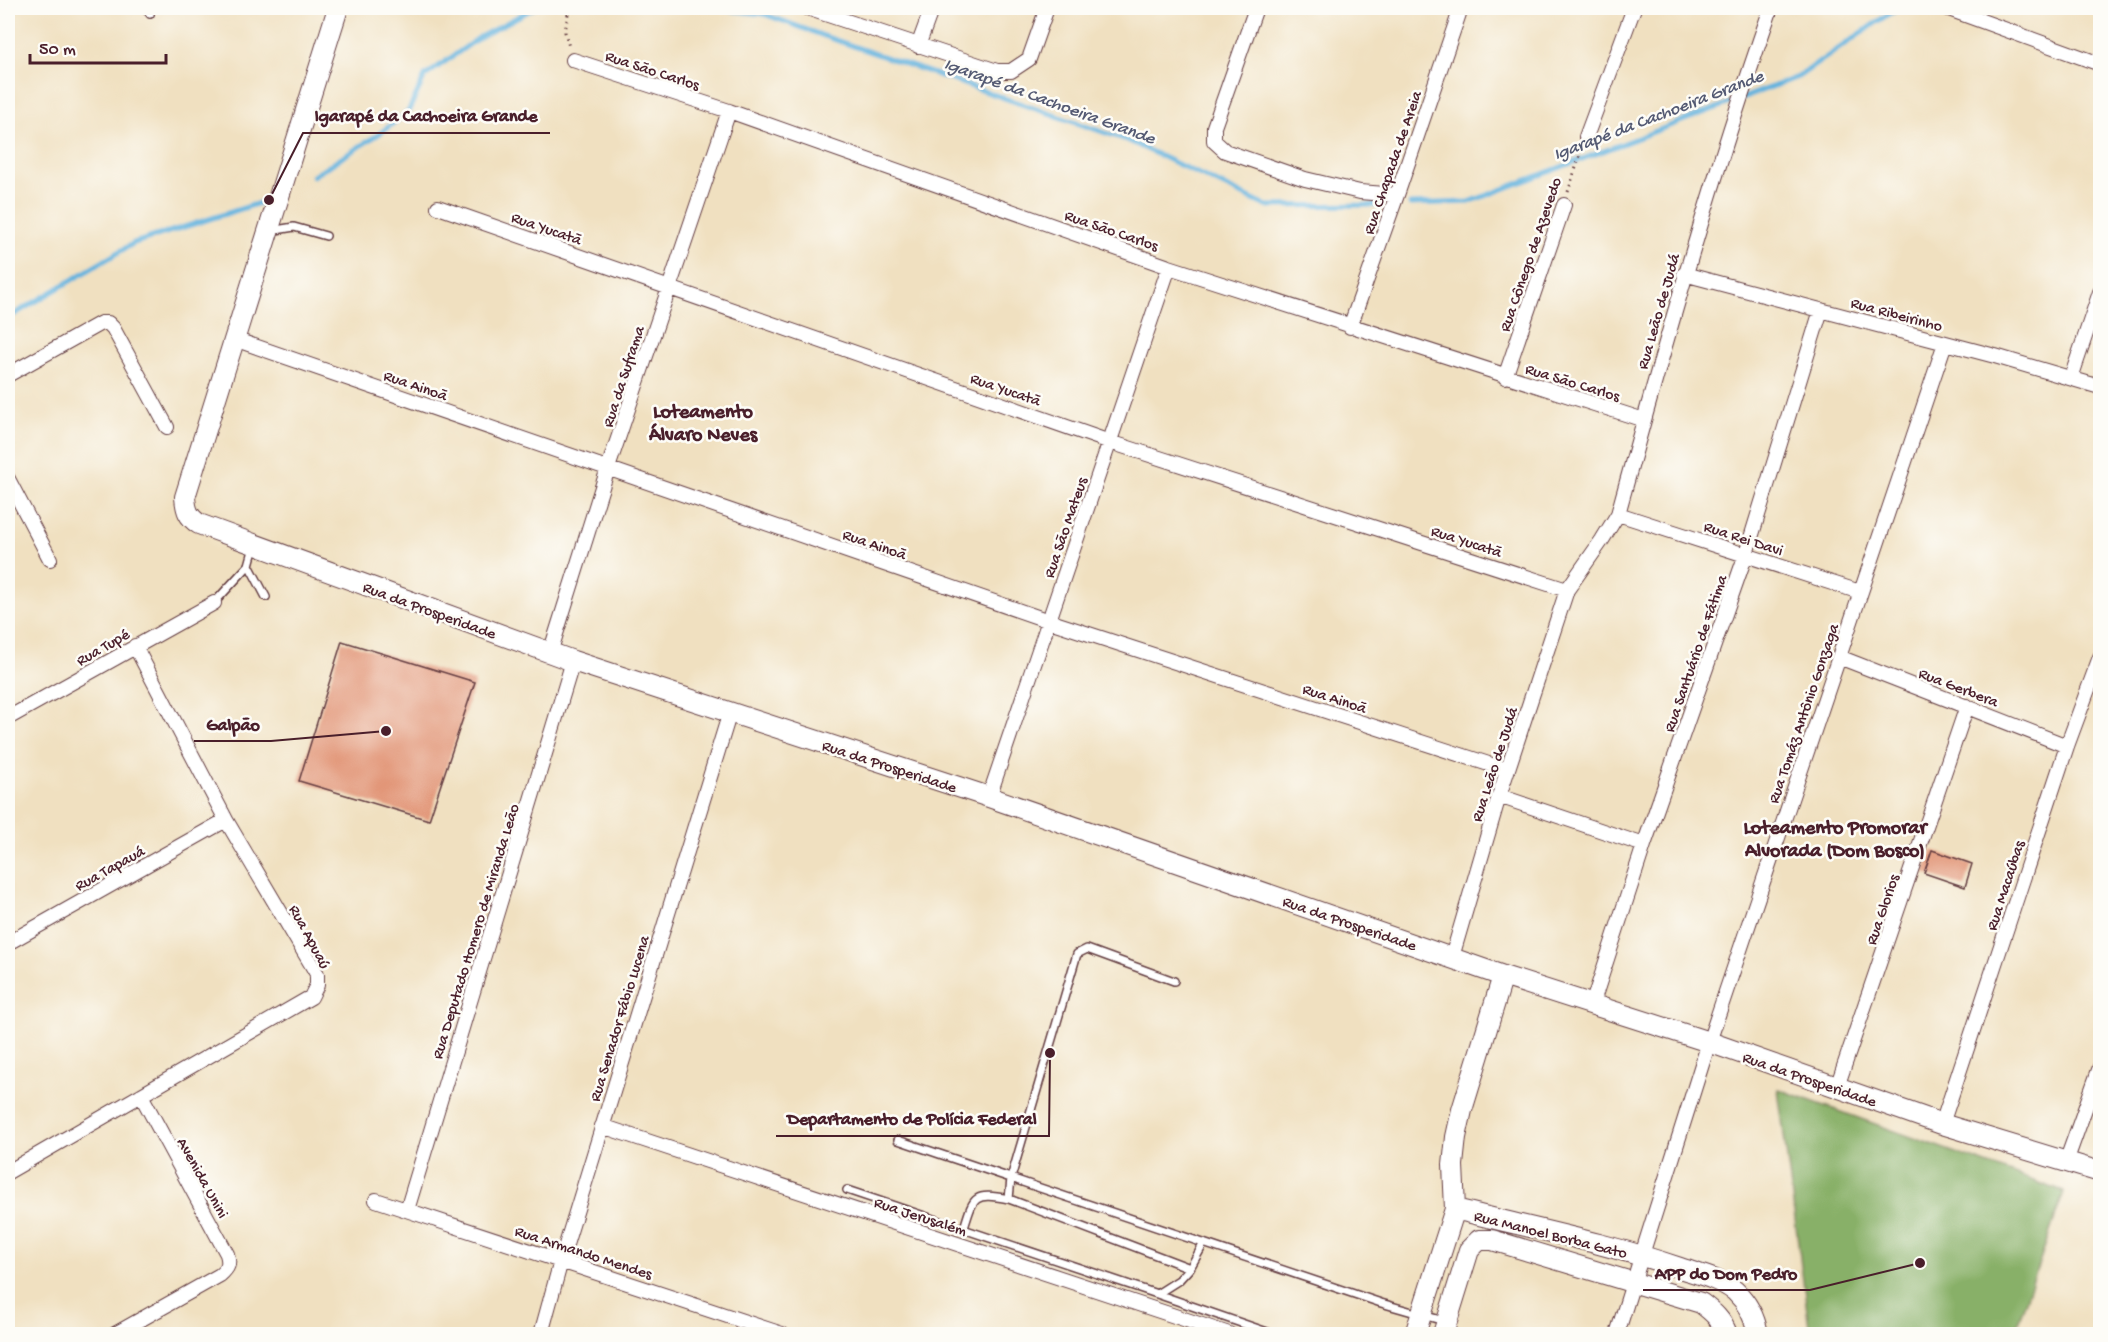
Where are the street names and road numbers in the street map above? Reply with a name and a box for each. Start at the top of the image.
street label: Rua São Carlos [602,48,702,97]
street label: Rua Chapada de Areia [1361,88,1428,237]
street label: Rua Cônego de Azevedo [1497,176,1568,335]
street label: Rua São Carlos [1061,207,1161,258]
street label: Rua Yucatã [508,209,585,252]
street label: Rua Leão de Judá [1635,251,1686,372]
street label: Rua Ribeirinho [1848,295,1944,338]
street label: Rua da Suframa [600,323,651,430]
street label: Rua São Carlos [1522,361,1623,408]
street label: Rua Ainoã [380,368,450,407]
street label: Rua Yucatã [967,370,1044,413]
street label: Rua São Mateus [1041,474,1094,581]
street label: Rua Rei Davi [1701,519,1785,562]
street label: Rua Yucatã [1428,523,1505,564]
street label: Rua Ainoã [839,527,909,566]
street label: Rua Santuário de Fátima [1661,572,1734,735]
street label: Rua da Prosperidade [360,579,499,645]
street label: Rua Tomáz Antônio Gonzaga [1766,621,1845,807]
street label: Rua Tupé [74,626,134,672]
street label: Rua Gerbera [1915,665,2001,714]
street label: Rua Ainoã [1299,681,1369,720]
street label: Rua Leão de Judá [1469,704,1524,825]
street label: Rua da Prosperidade [819,738,959,799]
street label: Rua Deputado Homero de Miranda Leão [429,802,525,1062]
street label: Rua Macaúbas [1984,838,2031,934]
street label: Rua Tapauá [73,843,150,897]
street label: Rua Glorios [1863,871,1906,948]
street label: Rua da Prosperidade [1279,893,1419,957]
street label: Rua Apuaú [283,902,333,973]
street label: Rua Senador Fábio Lucena [587,933,656,1104]
street label: Rua da Prosperidade [1739,1049,1879,1113]
street label: Avenida Unini [171,1135,231,1222]
street label: Rua Jerusalém [871,1194,969,1242]
street label: Rua Manoel Borba Gato [1472,1208,1629,1265]
street label: Rua Armando Mendes [512,1223,655,1286]

